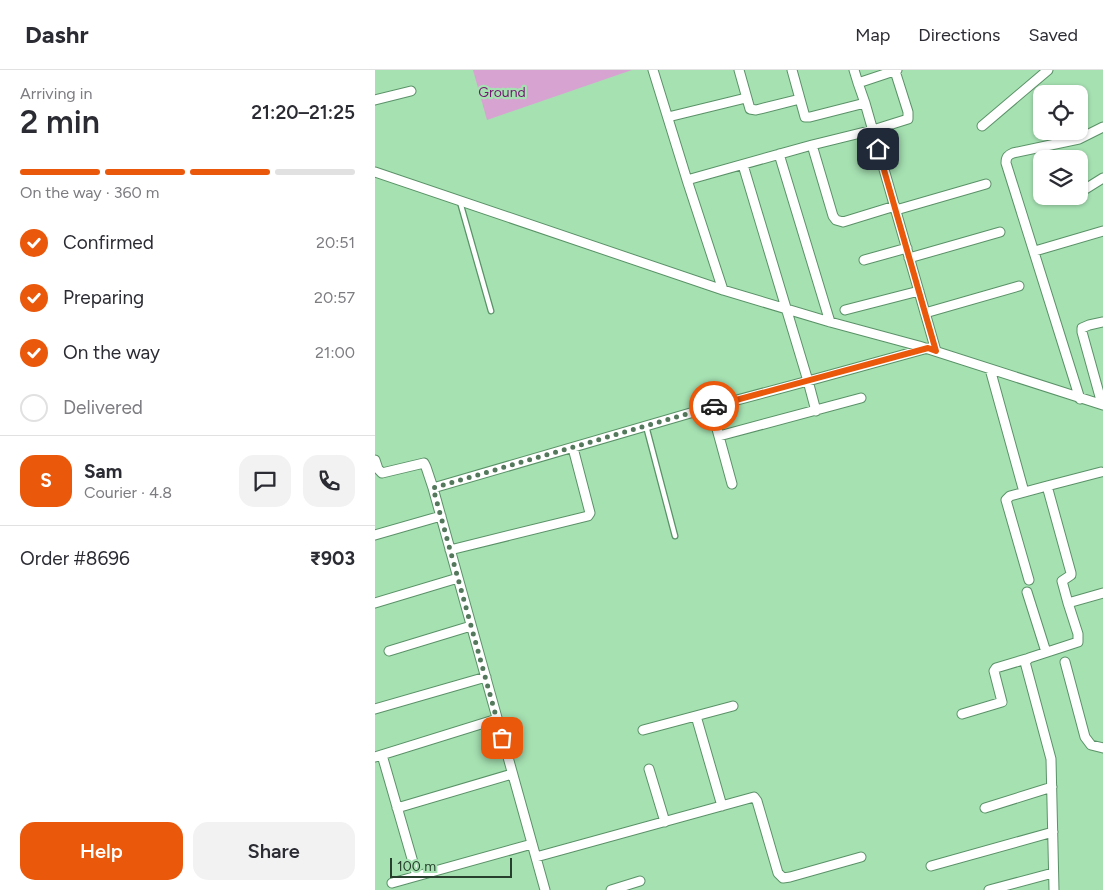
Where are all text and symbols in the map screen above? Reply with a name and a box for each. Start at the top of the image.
text: Dashr [25,20,89,49]
text: Map [855,24,890,46]
text: Directions [918,24,1000,46]
text: Saved [1028,24,1078,46]
text: Arriving in [20,84,92,103]
park label: Ground [478,84,526,101]
map controls [1033,85,1088,205]
button: locate [1033,85,1088,140]
text: 21:20–21:25 [251,101,355,124]
text: 2 min [20,103,100,141]
pin [857,128,899,170]
icon: home [864,135,892,163]
button: layers [1033,150,1088,205]
text: On the way · 360 m [20,183,159,202]
icon: check [20,229,48,257]
text: Confirmed [63,231,154,254]
text: 20:51 [316,233,355,252]
icon: check [20,284,48,312]
text: Preparing [63,286,144,309]
text: 20:57 [314,288,355,307]
icon: check [20,339,48,367]
text: On the way [63,341,160,364]
text: 21:00 [315,343,355,362]
courier [689,381,739,431]
icon: car [700,392,728,420]
text: Delivered [63,396,143,419]
button: chat [239,455,291,507]
button: phone [303,455,355,507]
text: Sam [84,460,122,483]
text: S [40,469,52,492]
text: Courier · 4.8 [84,483,172,502]
text: Order #8696 [20,547,130,570]
text: ₹903 [310,547,355,570]
pin [481,717,523,759]
icon: bag [488,724,516,752]
button: Help [20,822,183,880]
button: Share [193,822,355,880]
scale bar [390,855,513,878]
text: 100 m [397,858,436,875]

